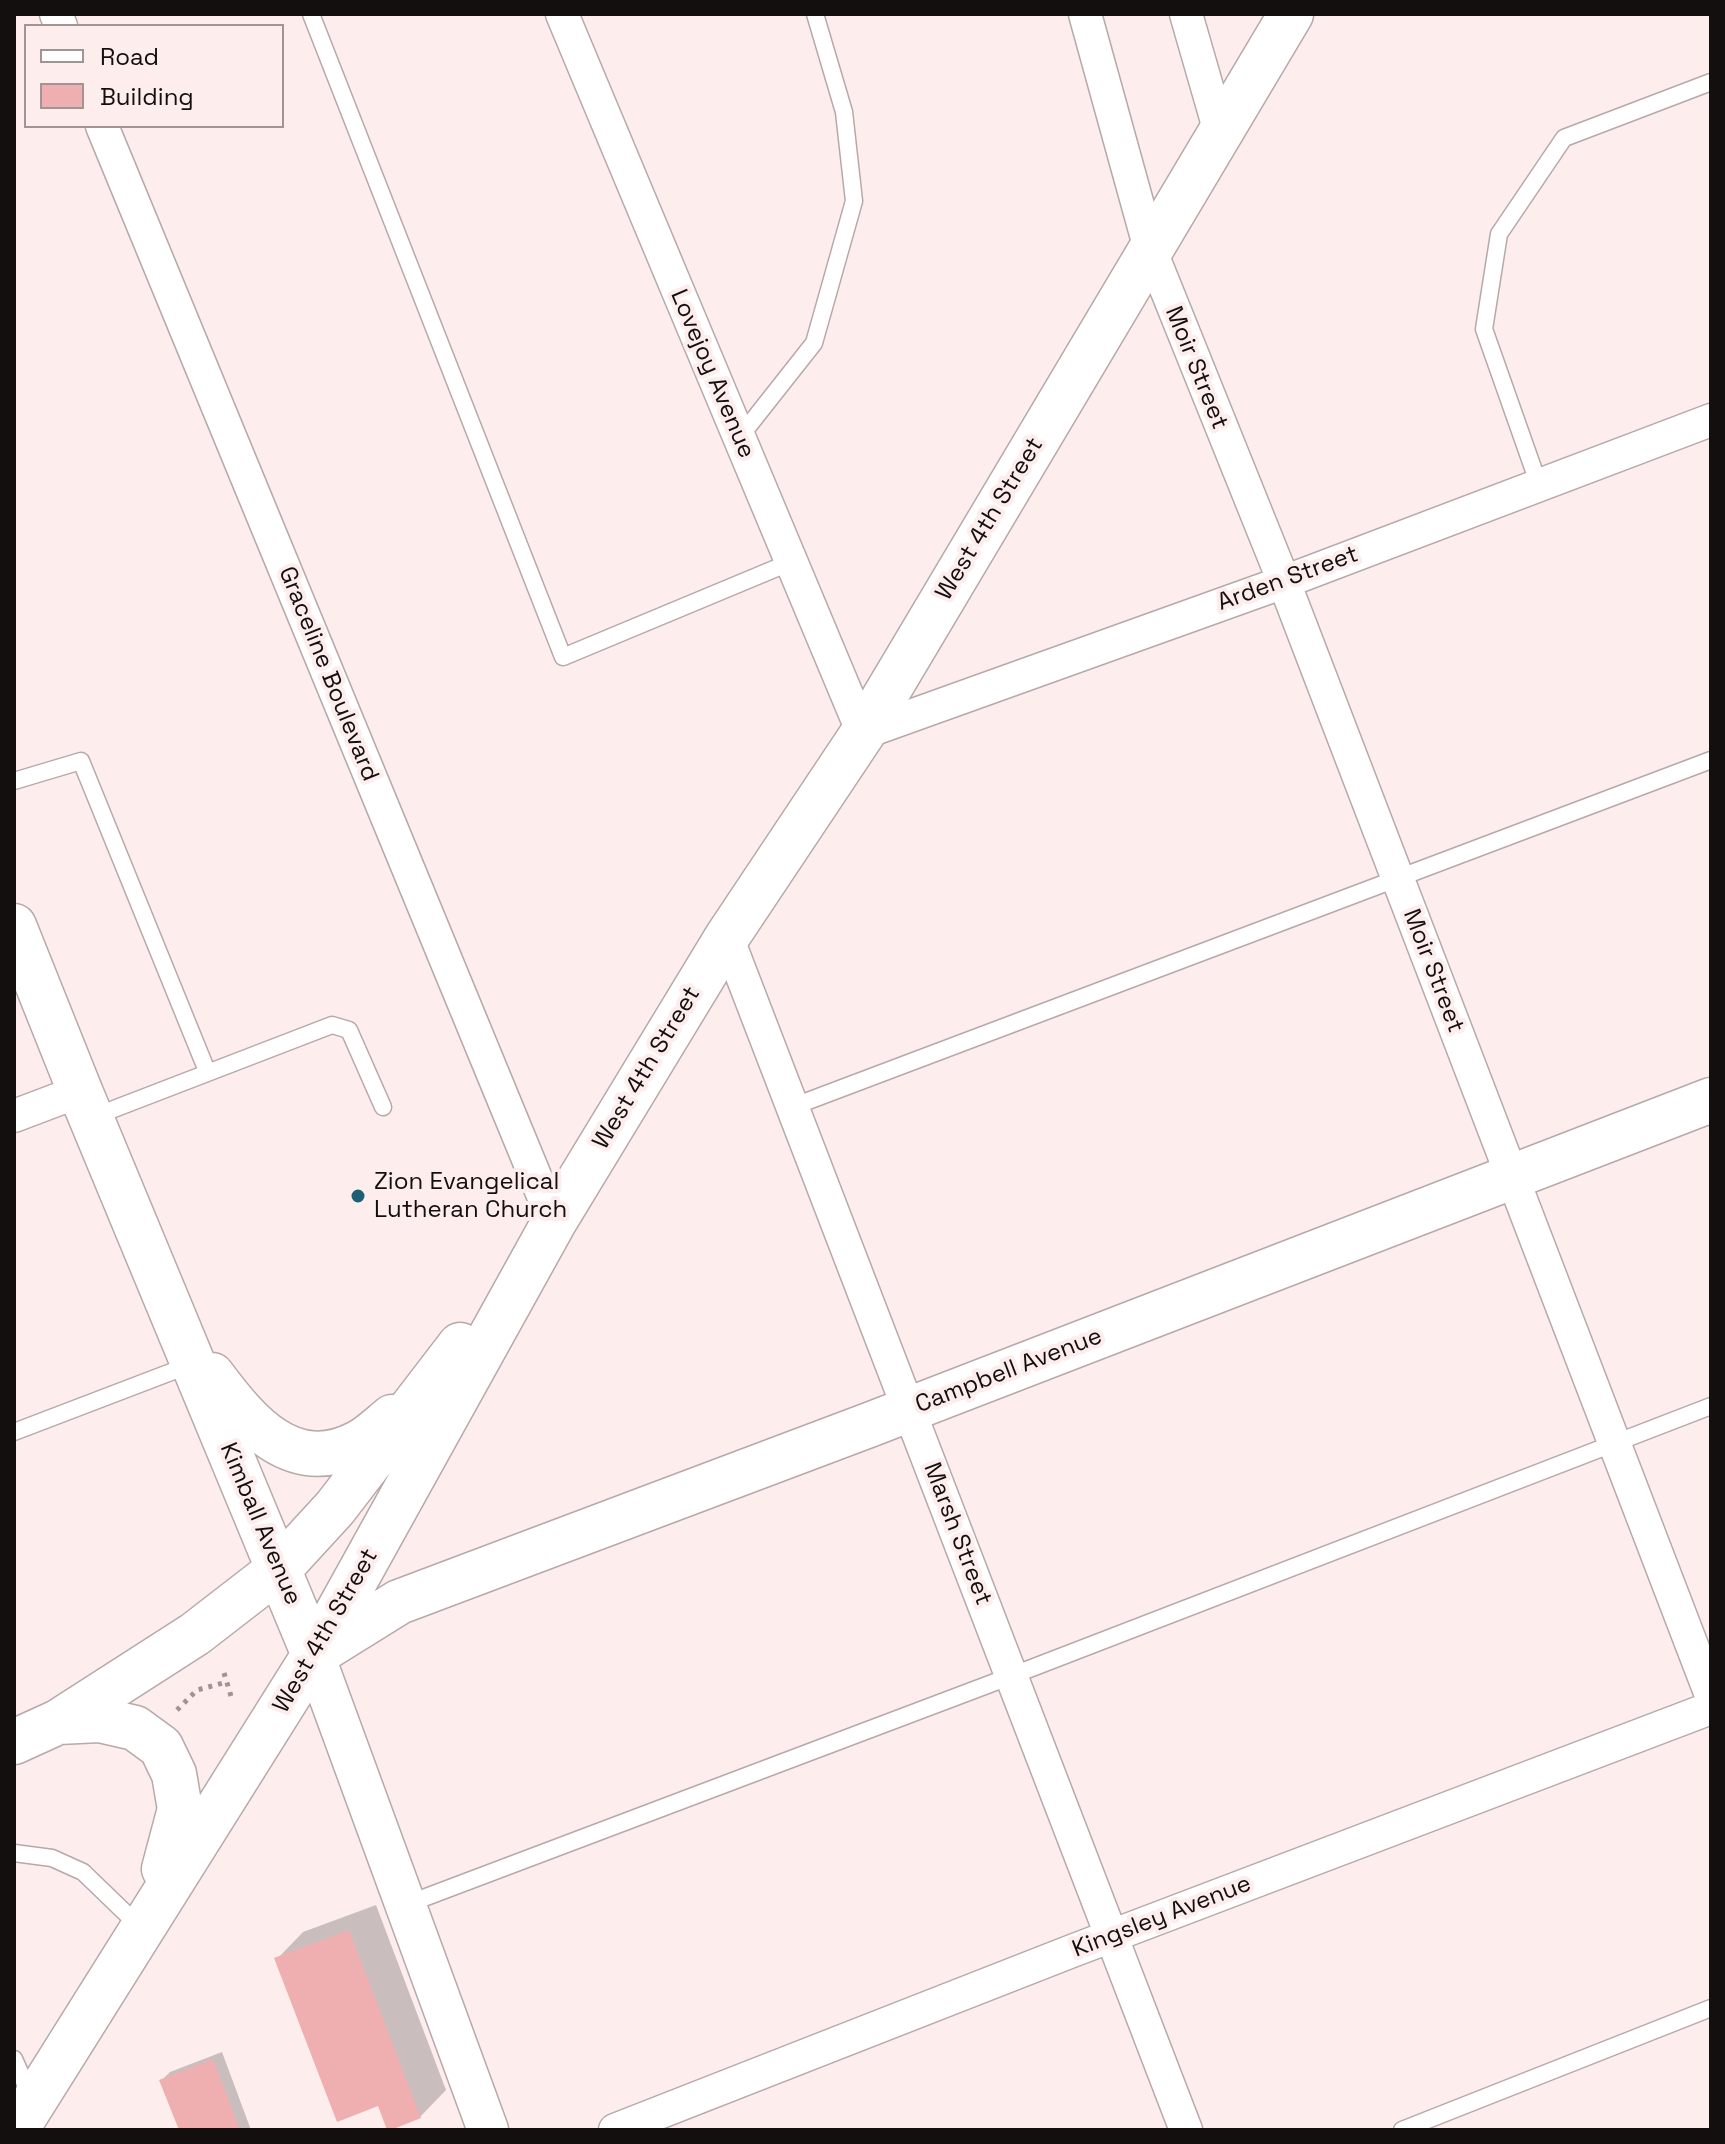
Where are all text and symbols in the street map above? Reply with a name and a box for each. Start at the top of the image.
legend [24,24,284,128]
text: Road [100,41,159,72]
text: Building [100,81,194,112]
street label: Lovejoy Avenue [664,285,760,463]
street label: Moir Street [1158,302,1234,434]
street label: West 4th Street [930,432,1050,606]
street label: Arden Street [1214,540,1362,618]
street label: Graceline Boulevard [272,563,384,785]
street label: Moir Street [1396,905,1470,1037]
street label: West 4th Street [587,981,707,1155]
place label: Zion Evangelical Lutheran Church [374,1168,567,1224]
marker: Zion Evangelical Lutheran Church [349,1187,367,1205]
street label: Campbell Avenue [912,1322,1106,1420]
street label: Kimball Avenue [213,1439,307,1609]
street label: Marsh Street [917,1459,997,1609]
street label: West 4th Street [267,1544,385,1718]
street label: Kingsley Avenue [1069,1870,1255,1964]

